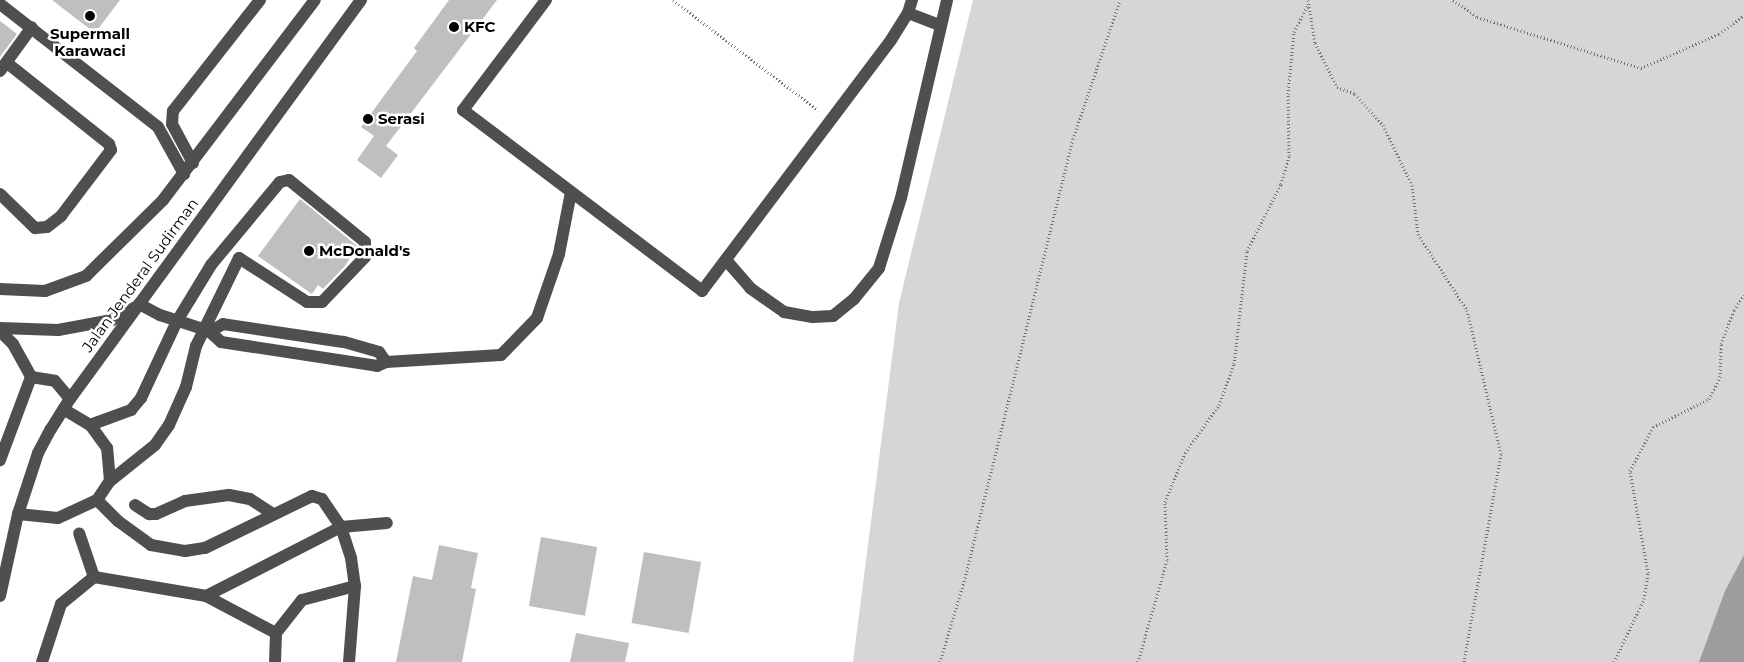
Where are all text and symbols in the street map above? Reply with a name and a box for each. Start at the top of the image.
marker: Supermall Karawaci [84,10,96,22]
place label: KFC [464,18,495,36]
marker: KFC [448,21,460,33]
place label: Supermall Karawaci [50,24,130,59]
place label: Serasi [378,110,425,128]
marker: Serasi [362,113,374,125]
street label: Jalan Jenderal Sudirman [78,195,202,355]
place label: McDonald's [319,242,410,260]
marker: McDonald's [303,245,315,257]

